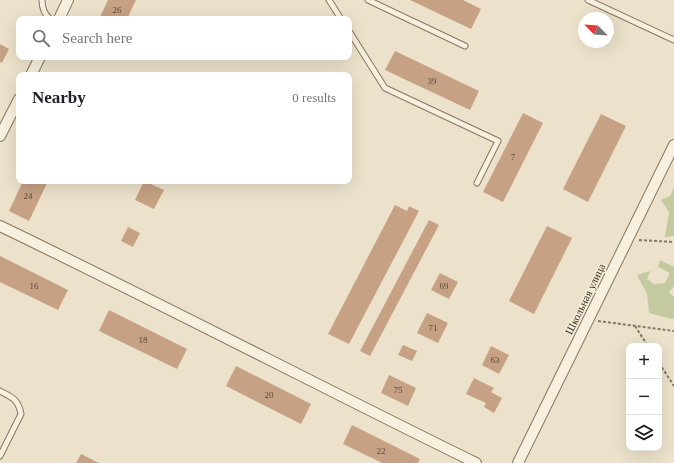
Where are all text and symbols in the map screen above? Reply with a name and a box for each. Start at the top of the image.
house number: 26 [113,5,122,15]
north arrow [578,12,614,48]
search box [16,16,352,60]
icon: search [30,27,52,49]
text: Search here [62,30,132,46]
house number: 39 [428,76,437,86]
text: Nearby [32,88,86,107]
text: 0 results [292,90,336,105]
house number: 7 [511,152,516,162]
house number: 24 [24,191,33,201]
street label: Школьная улица [563,261,607,336]
house number: 16 [30,281,39,291]
house number: 69 [440,281,449,291]
house number: 71 [429,323,438,333]
house number: 18 [139,335,148,345]
map controls [626,343,662,451]
button: + [626,343,662,379]
house number: 63 [491,355,500,365]
button: − [626,379,662,415]
house number: 75 [394,385,403,395]
house number: 20 [265,390,274,400]
button: layers [626,415,662,451]
house number: 22 [377,446,386,456]

